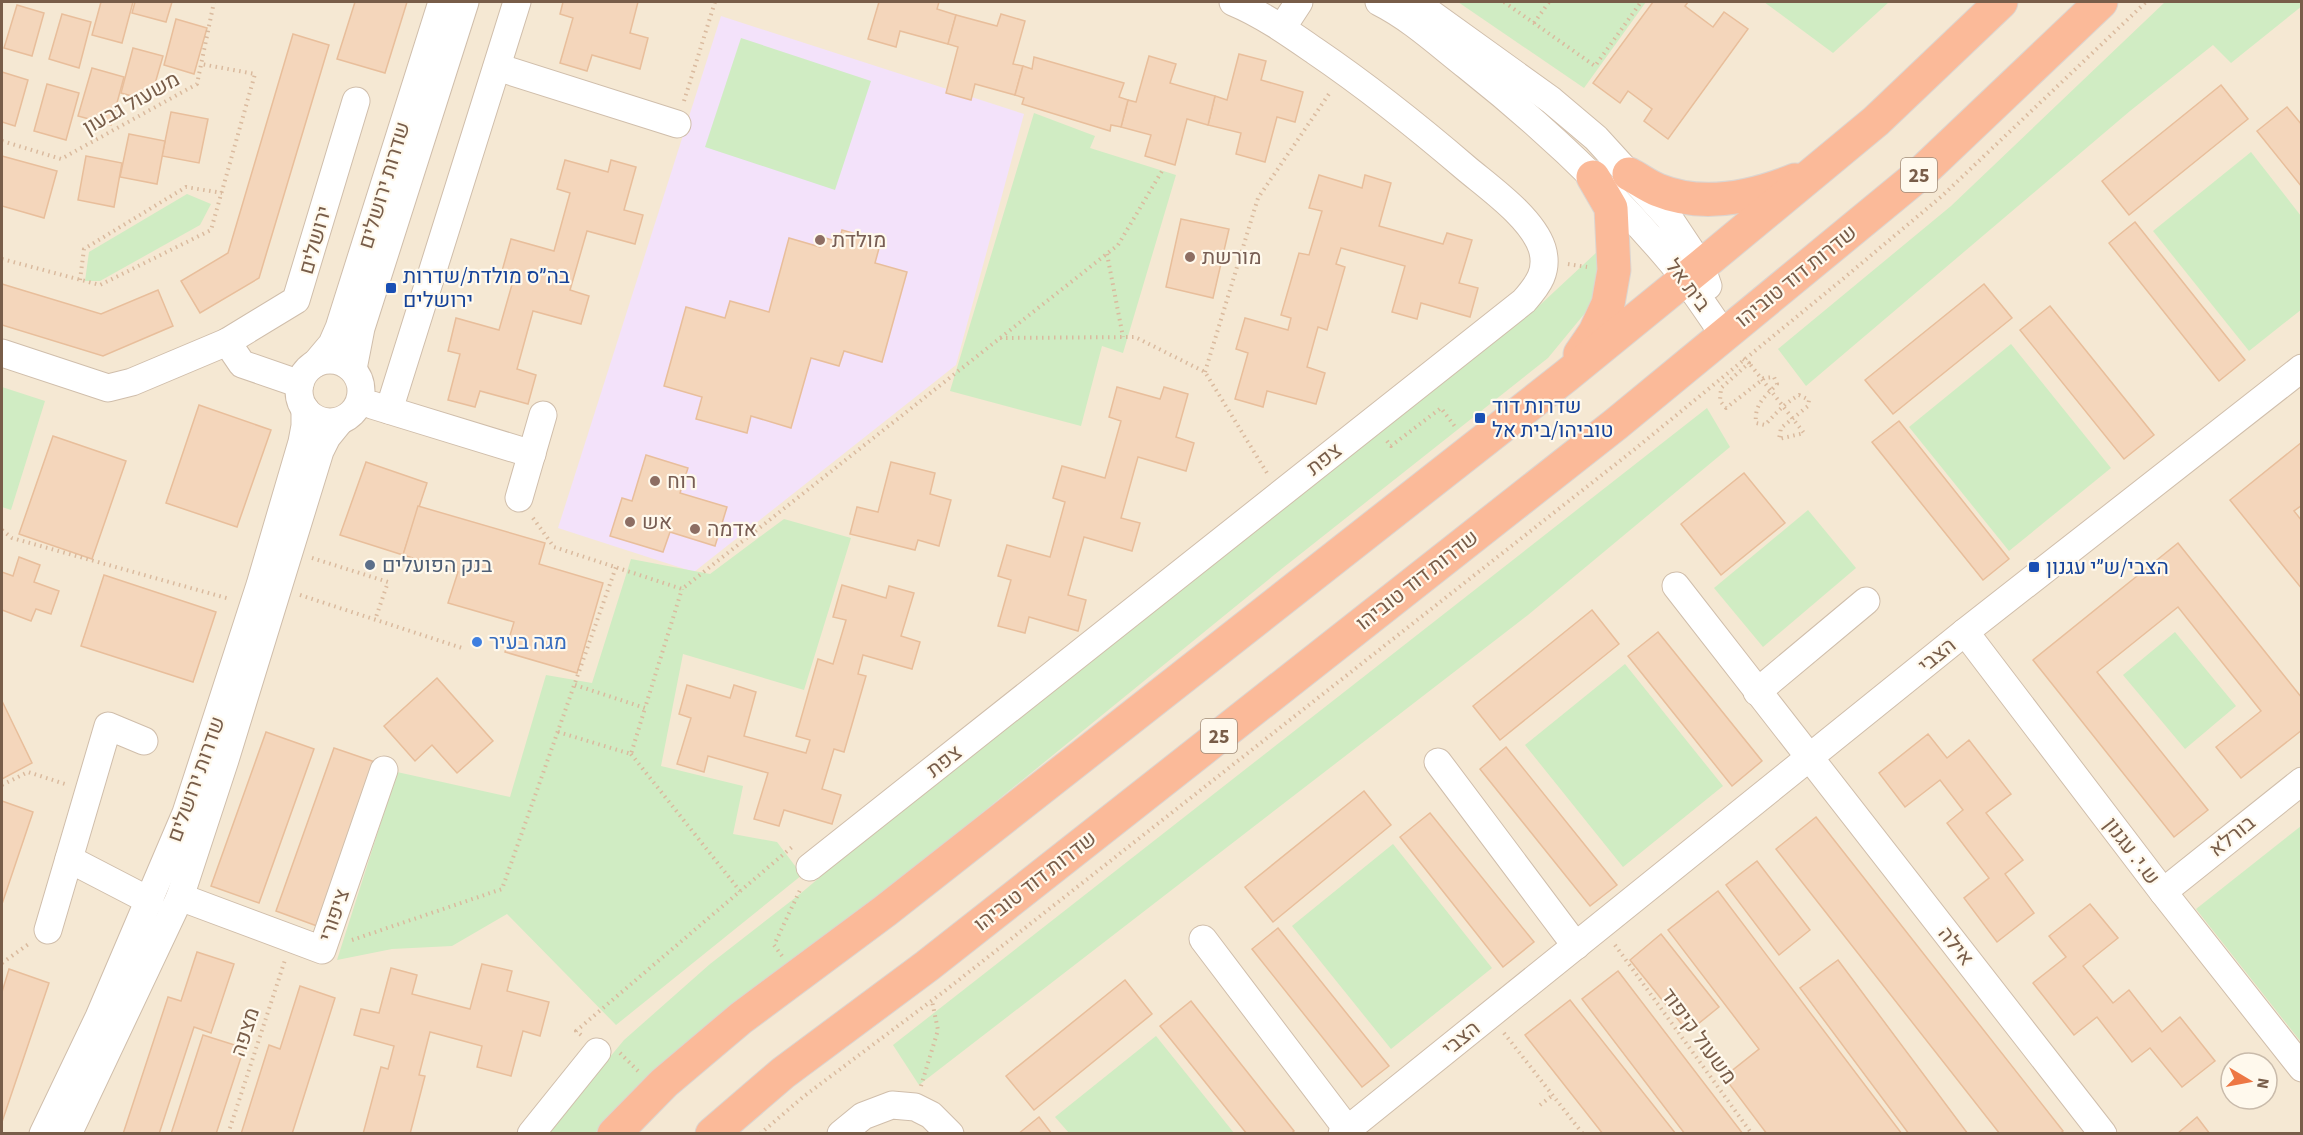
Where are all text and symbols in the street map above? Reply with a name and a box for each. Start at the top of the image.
street label: משעול גבעון [77,64,185,142]
street label: שדרות ירושלים [350,118,418,252]
road number: 25 [1901,158,1937,192]
street label: ירושלים [291,202,339,278]
street label: שדרות דוד טוביהו [1729,218,1863,334]
place label: מולדת [832,225,886,255]
marker: מולדת [813,233,827,247]
place label: מורשת [1202,242,1262,272]
marker: מורשת [1183,250,1197,264]
street label: בית אל [1658,252,1718,318]
place label: בה״ס מולדת/שדרות ירושלים [403,261,570,315]
marker: בה״ס מולדת/שדרות ירושלים [384,281,398,295]
place label: שדרות דוד טוביהו/בית אל [1492,391,1613,445]
marker: שדרות דוד טוביהו/בית אל [1473,411,1487,425]
street label: צפת [1300,436,1348,482]
place label: רוח [667,466,696,496]
marker: רוח [648,474,662,488]
place label: אש [642,507,672,537]
place label: אדמה [707,514,757,544]
marker: אש [623,515,637,529]
marker: אדמה [688,522,702,536]
street label: שדרות דוד טוביהו [1349,522,1485,638]
place label: בנק הפועלים [382,550,492,580]
place label: הצבי/ש״י עגנון [2046,552,2169,582]
marker: בנק הפועלים [363,558,377,572]
marker: הצבי/ש״י עגנון [2027,560,2041,574]
place label: מגה בעיר [489,627,567,657]
street label: הצבי [1912,630,1962,680]
marker: מגה בעיר [470,635,484,649]
street label: שדרות ירושלים [159,712,233,846]
road number: 25 [1201,719,1237,753]
street label: צפת [920,738,968,784]
street label: בורלא [2202,808,2262,864]
street label: ש.י. עגנון [2097,811,2167,891]
street label: שדרות דוד טוביהו [967,823,1103,939]
street label: ציפורי [311,885,357,945]
street label: אילה [1931,920,1981,972]
street label: משעול קיפוד [1654,981,1744,1091]
street label: מצפה [223,1003,267,1061]
street label: הצבי [1436,1013,1486,1063]
north arrow [2219,1051,2279,1111]
text: N [2251,1076,2275,1091]

